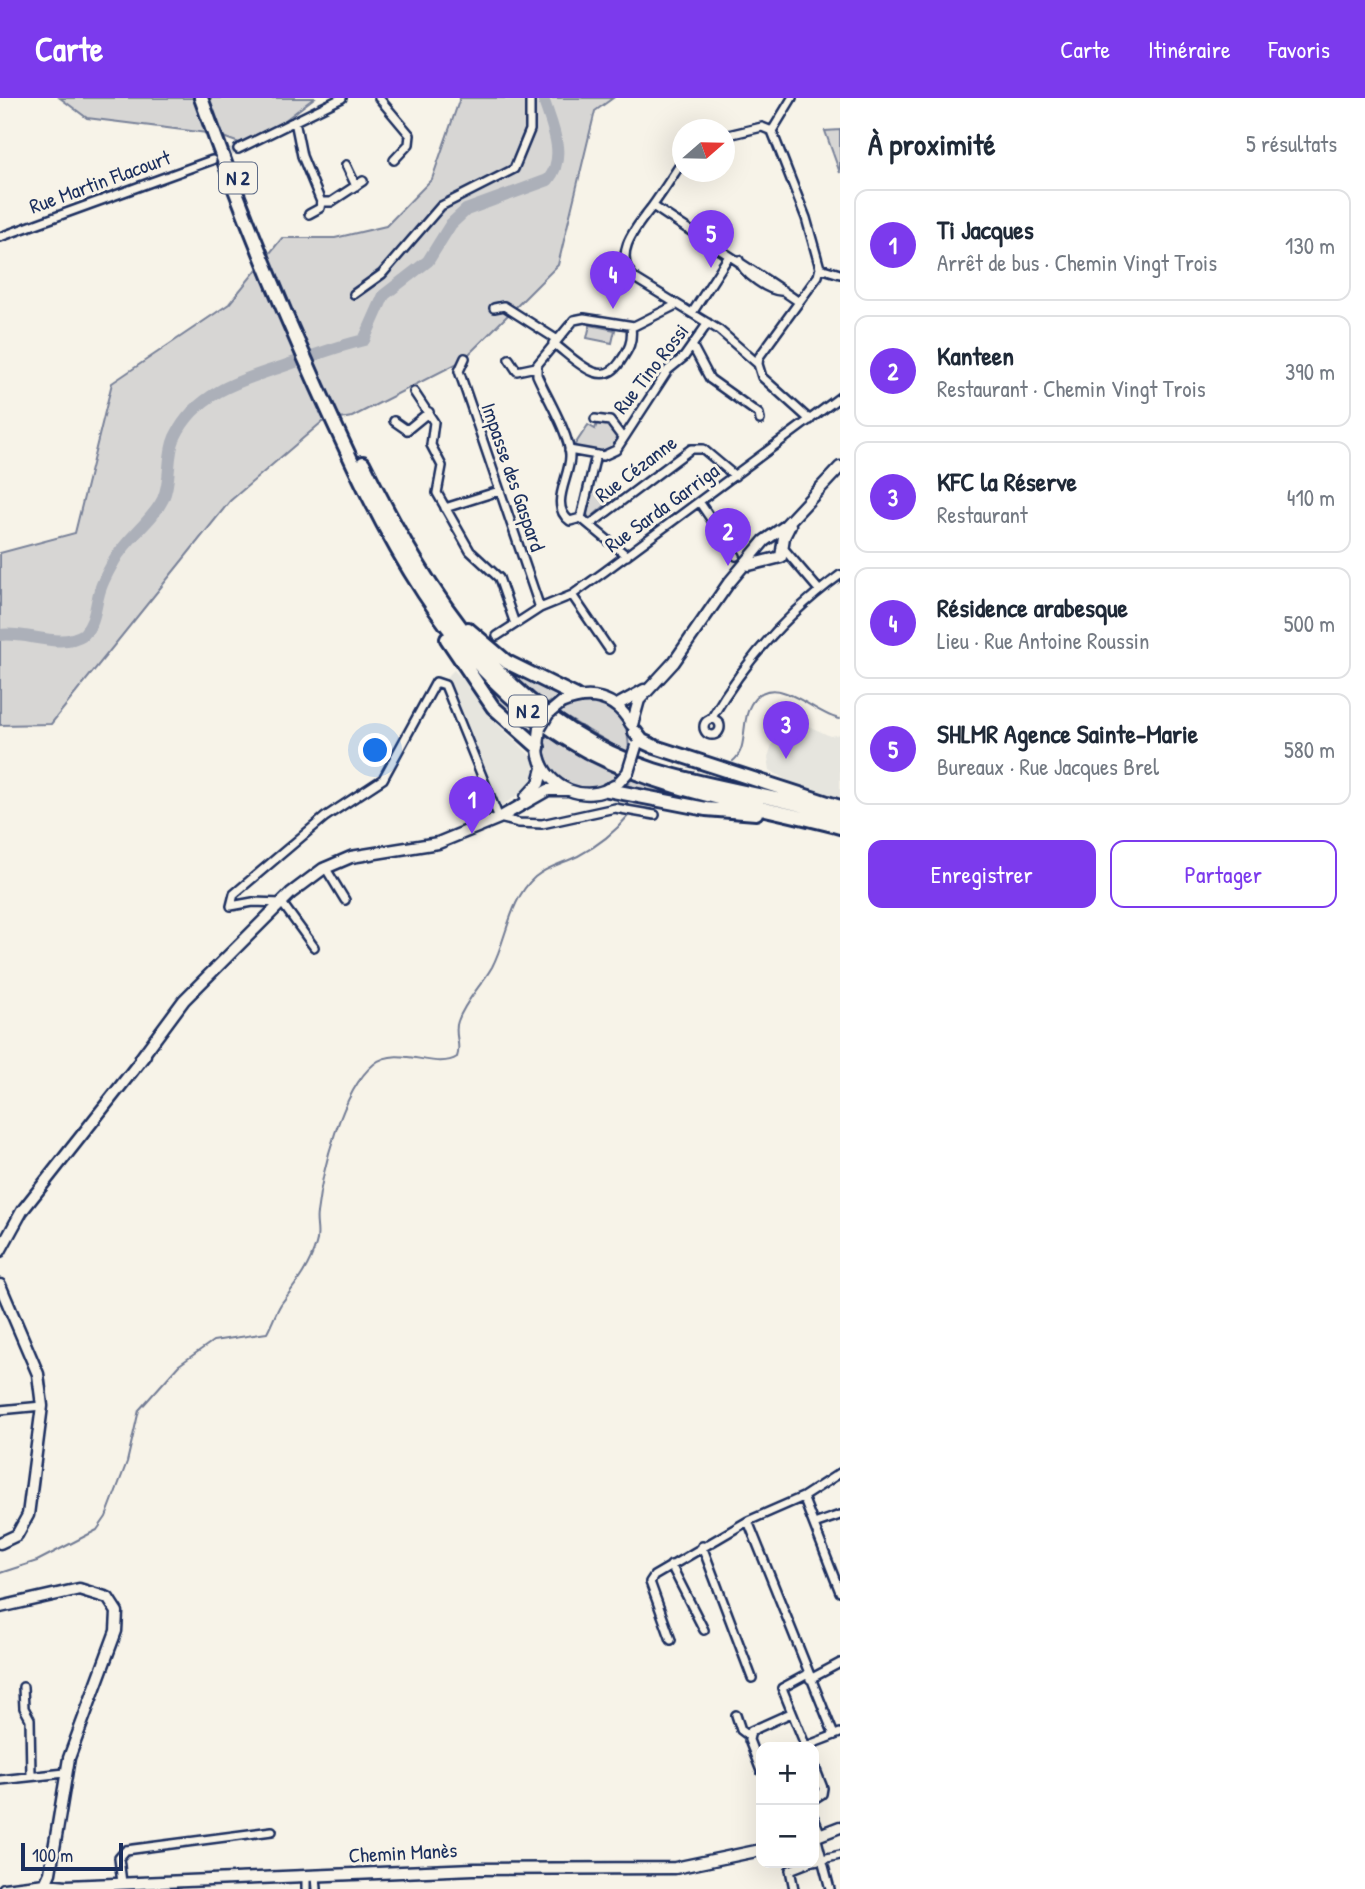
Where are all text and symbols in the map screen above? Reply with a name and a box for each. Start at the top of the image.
text: Carte [35,27,103,71]
text: Carte [1060,33,1110,65]
text: Itinéraire [1148,33,1230,65]
text: Favoris [1268,33,1330,65]
north arrow [672,119,735,182]
text: À proximité [868,124,996,164]
text: 5 résultats [1246,128,1337,159]
street label: Rue Martin Flacourt [25,142,175,220]
road number: N 2 [219,162,257,194]
pin: 5 [688,210,734,268]
text: Ti Jacques [937,212,1034,247]
text: 1 [889,230,897,261]
text: 130 m [1285,230,1335,261]
text: Arrêt de bus · Chemin Vingt Trois [937,247,1217,278]
pin: 4 [590,251,636,309]
street label: Rue Tino Rossi [606,317,695,420]
text: Kanteen [937,338,1014,373]
text: 2 [888,356,898,387]
text: 390 m [1285,356,1335,387]
text: Restaurant · Chemin Vingt Trois [937,373,1206,404]
street label: Impasse des Gaspard [475,399,552,555]
street label: Rue Cézanne [589,428,683,509]
street label: Rue Sarda Garriga [599,456,725,559]
text: KFC la Réserve [937,464,1077,499]
text: 3 [888,482,898,513]
text: 410 m [1287,482,1335,513]
text: Restaurant [937,499,1028,530]
pin: 2 [705,508,751,566]
text: Résidence arabesque [937,590,1128,625]
text: 4 [889,608,897,639]
text: 500 m [1284,608,1335,639]
text: Lieu · Rue Antoine Roussin [937,625,1149,656]
road number: N 2 [509,696,547,726]
pin: 3 [763,701,809,759]
text: SHLMR Agence Sainte-Marie [937,716,1198,751]
your location [358,733,392,767]
text: 5 [888,734,898,765]
text: 580 m [1284,734,1335,765]
text: Bureaux · Rue Jacques Brel [937,751,1159,782]
pin: 1 [449,776,495,834]
button: Enregistrer [868,840,1096,908]
button: Partager [1110,840,1337,908]
map controls [756,1742,819,1868]
button: + [756,1742,819,1805]
button: − [756,1805,819,1868]
street label: Chemin Manès [348,1835,458,1870]
scale bar [21,1840,122,1872]
text: 100 m [32,1842,73,1868]

